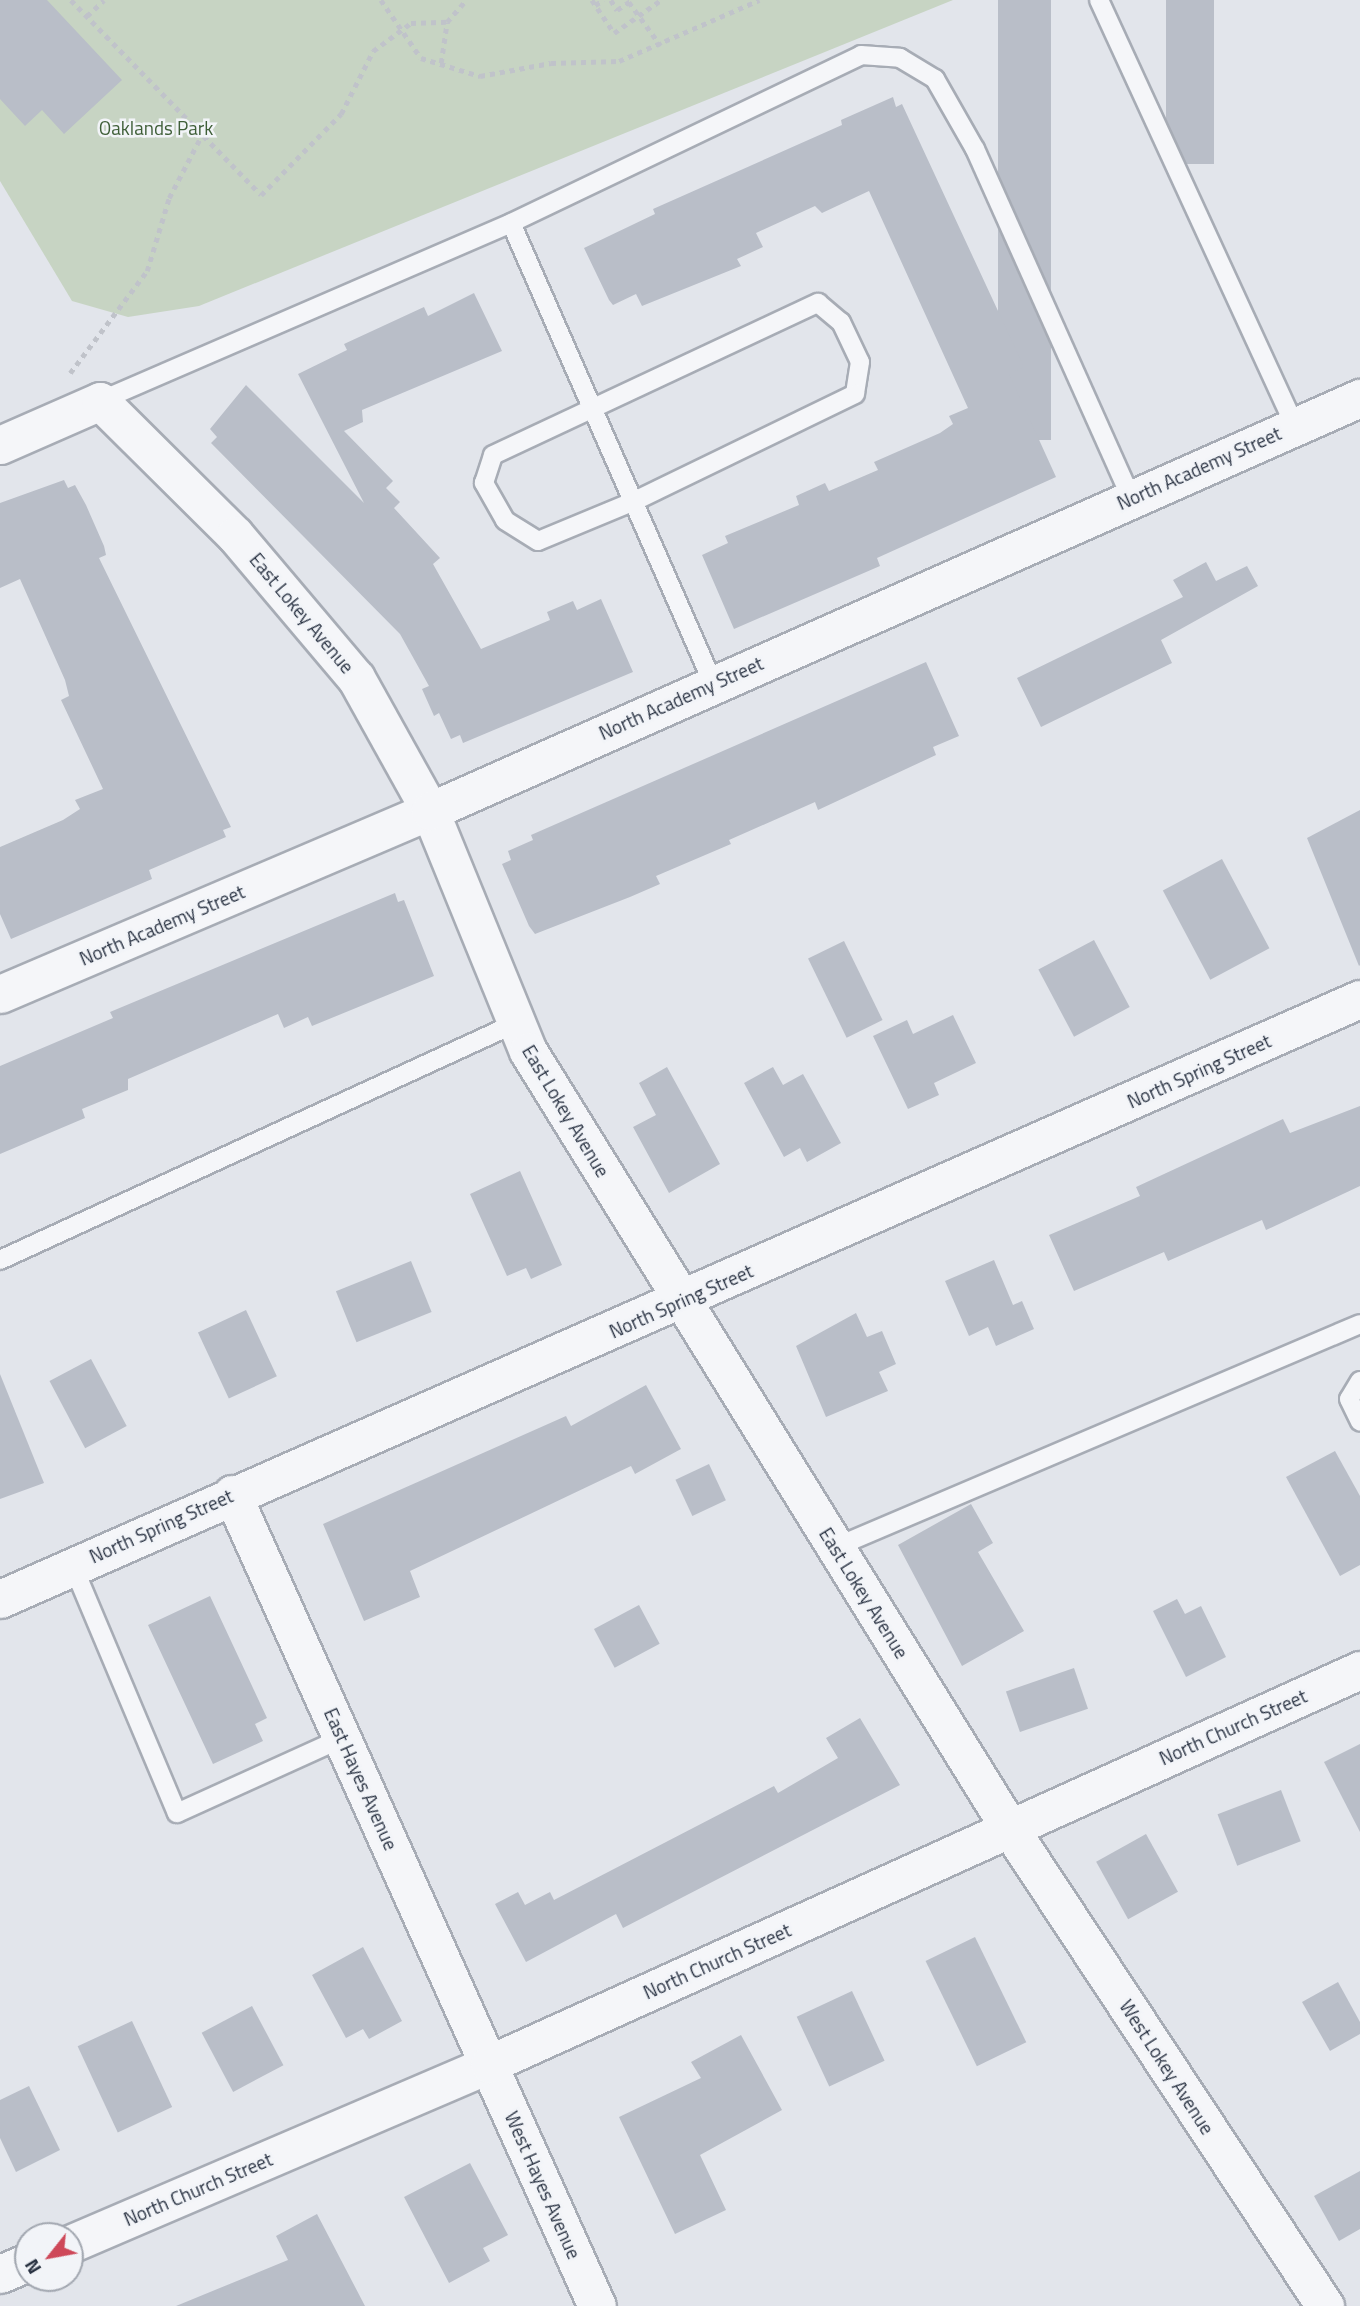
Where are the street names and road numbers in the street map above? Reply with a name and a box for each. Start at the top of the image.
street label: North Academy Street [1113,422,1285,514]
street label: East Lokey Avenue [245,548,359,678]
street label: North Academy Street [595,652,767,744]
street label: North Academy Street [76,880,248,970]
street label: North Spring Street [1124,1029,1274,1113]
street label: East Lokey Avenue [518,1041,614,1181]
street label: North Spring Street [606,1259,756,1343]
street label: North Spring Street [86,1484,236,1568]
street label: East Lokey Avenue [815,1523,913,1663]
street label: North Church Street [1156,1684,1310,1770]
street label: East Hayes Avenue [319,1704,403,1854]
street label: North Church Street [640,1918,794,2004]
street label: West Lokey Avenue [1115,1995,1219,2139]
street label: West Hayes Avenue [500,2108,586,2262]
street label: North Church Street [120,2147,276,2231]

